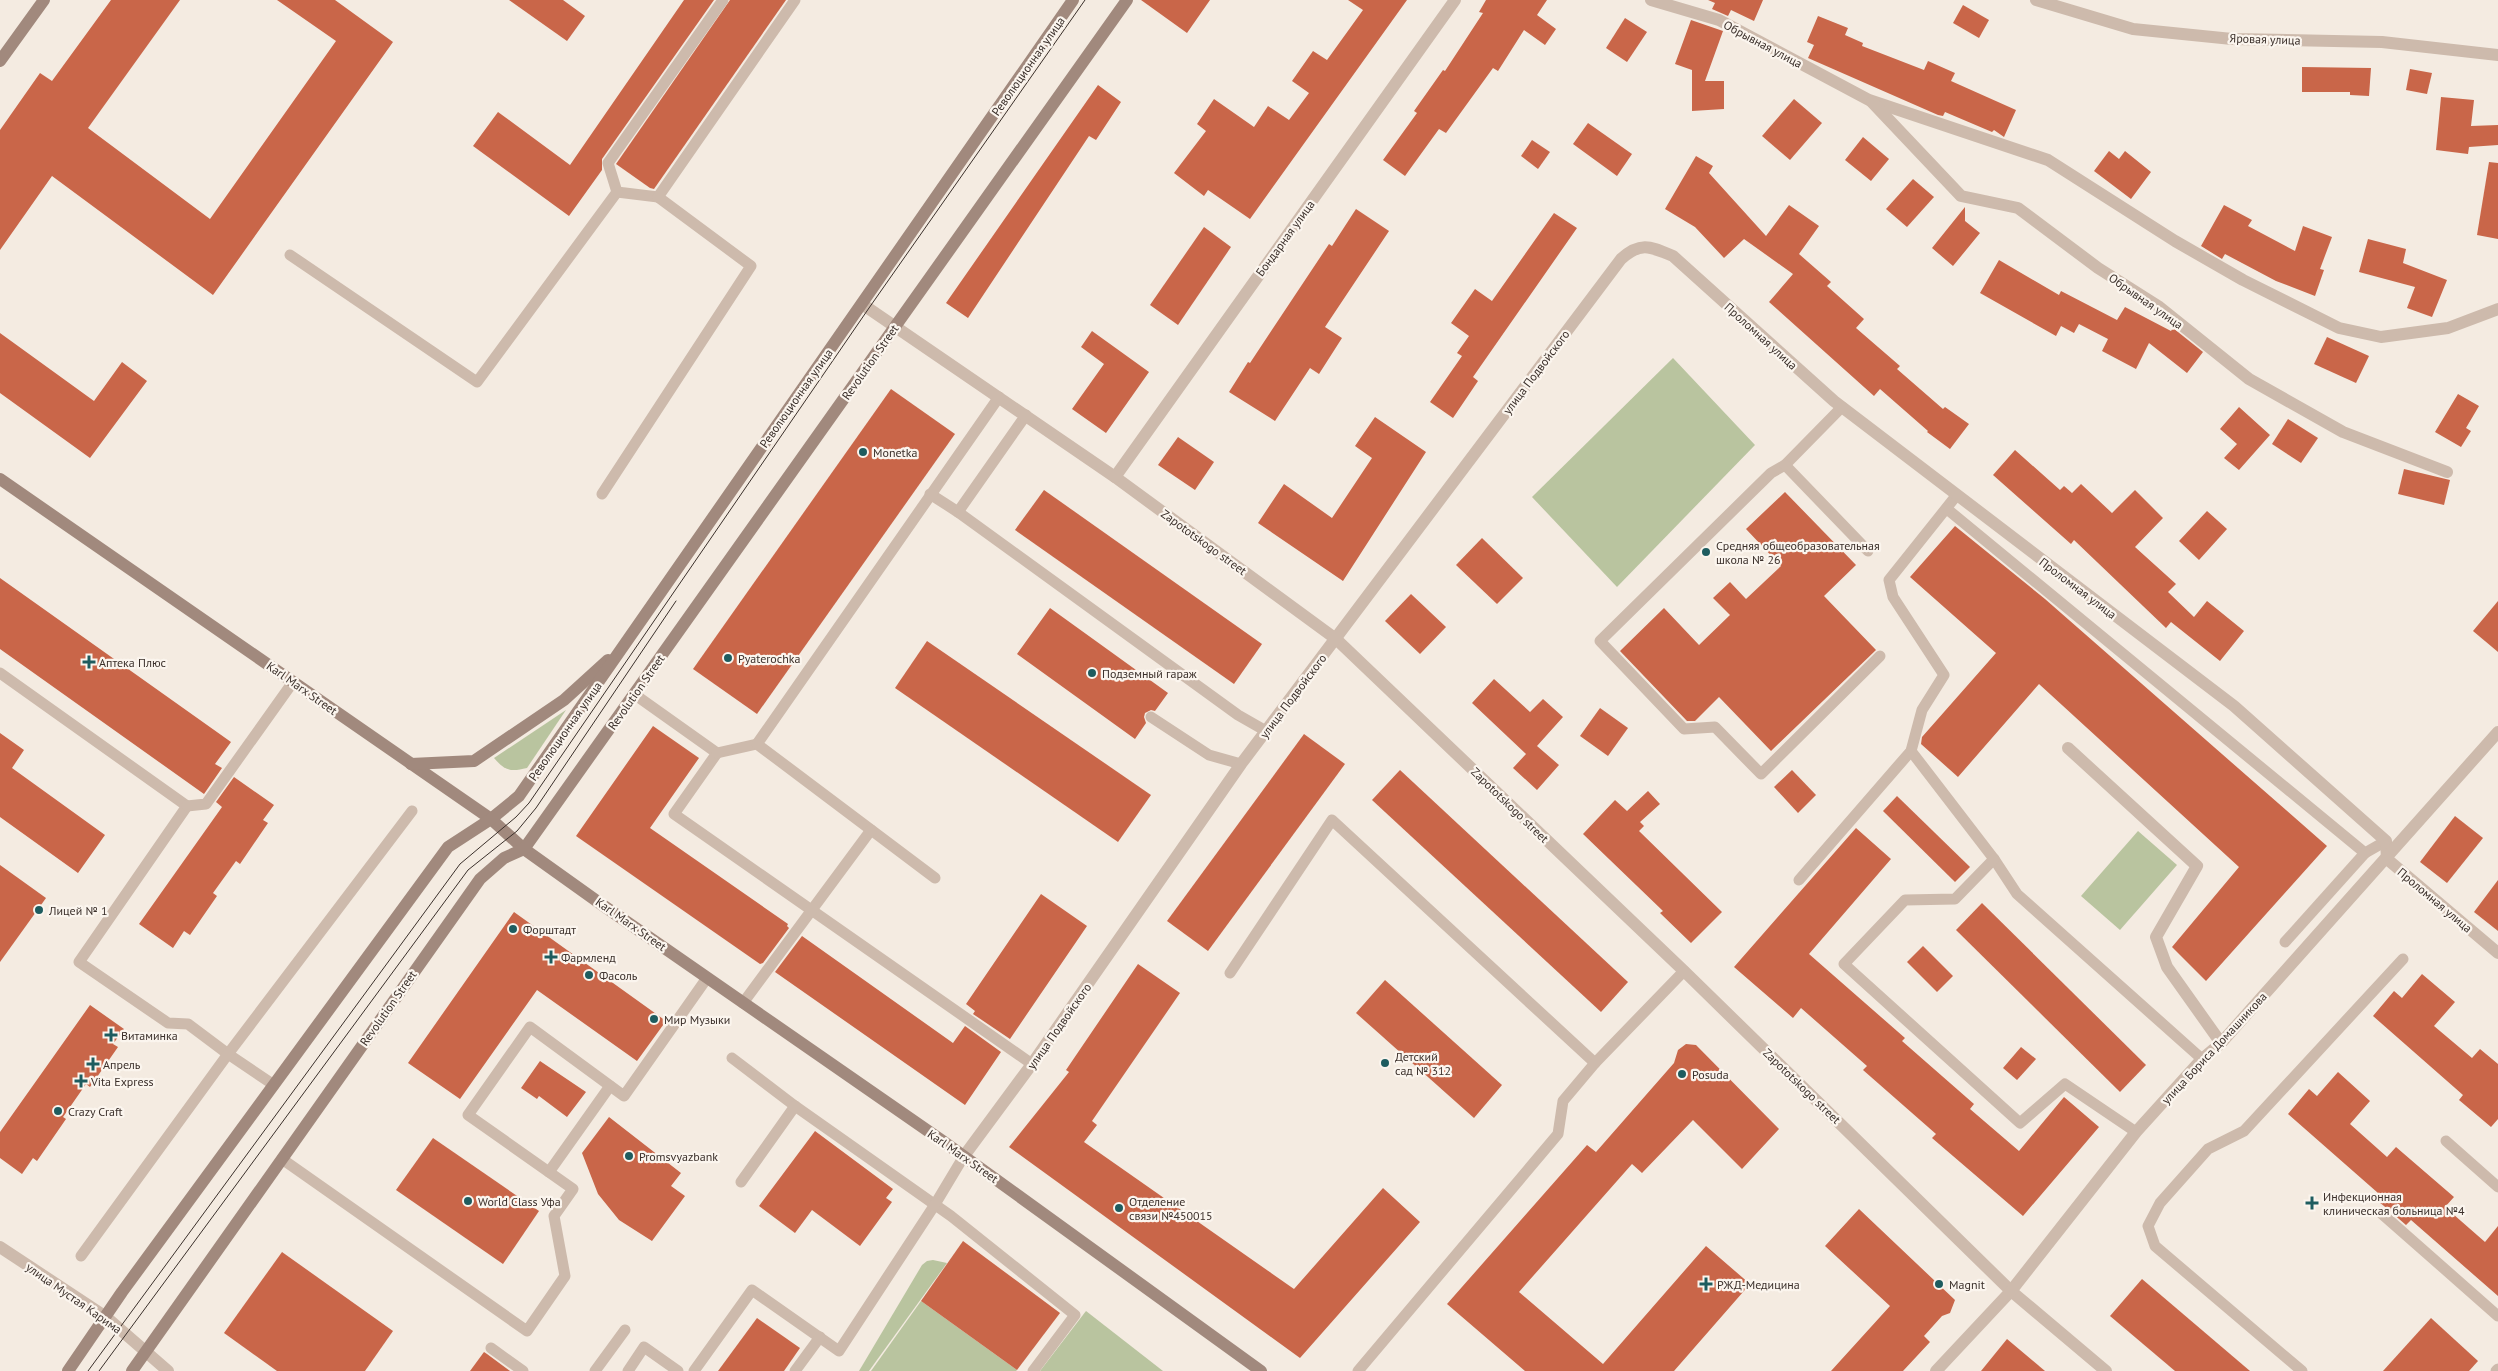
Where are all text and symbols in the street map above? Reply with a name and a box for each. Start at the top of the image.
street label: Революционная улица [988,14,1068,118]
street label: Обрывная улица [1721,17,1805,71]
street label: Яровая улица [2229,30,2301,48]
street label: Бондарная улица [1252,197,1318,279]
street label: Обрывная улица [2106,270,2186,332]
street label: Проломная улица [1721,299,1801,373]
street label: Revolution Street [838,321,902,403]
street label: улица Подвойского [1499,327,1573,417]
street label: Революционная улица [756,346,836,450]
place label: Monetka [873,445,917,460]
marker: Monetka [857,446,869,458]
street label: Zapototskogo street [1158,506,1250,578]
place label: Средняя общеобразовательная школа № 26 [1716,538,1880,567]
marker: Средняя общеобразовательная школа № 26 [1700,546,1712,558]
street label: Проломная улица [2036,554,2120,622]
street label: Revolution Street [604,651,668,733]
place label: Pyaterochka [738,651,801,666]
street label: улица Подвойского [1256,651,1330,741]
marker: Pyaterochka [722,652,734,664]
place label: Аптека Плюс [99,655,167,670]
marker: Аптека Плюс [83,656,95,668]
street label: Karl Marx Street [264,658,340,718]
place label: Подземный гараж [1102,666,1197,681]
marker: Подземный гараж [1086,667,1098,679]
street label: Революционная улица [525,679,605,783]
street label: Zapototskogo street [1468,764,1552,846]
street label: Проломная улица [2395,864,2475,936]
street label: Karl Marx Street [593,894,669,954]
place label: Лицей № 1 [48,903,108,918]
marker: Лицей № 1 [33,904,45,916]
place label: Форштадт [523,922,576,937]
marker: Форштадт [507,923,519,935]
place label: Фармленд [561,950,616,965]
marker: Фармленд [545,951,557,963]
street label: Revolution Street [356,967,420,1049]
place label: Фасоль [599,968,638,983]
marker: Фасоль [583,969,595,981]
street label: улица Подвойского [1024,980,1094,1072]
street label: улица Бориса Домашникова [2158,989,2270,1107]
place label: Мир Музыки [664,1012,730,1027]
marker: Мир Музыки [648,1013,660,1025]
place label: Витаминка [121,1028,178,1043]
marker: Витаминка [105,1029,117,1041]
street label: Zapototskogo street [1760,1045,1844,1127]
place label: Детский сад № 312 [1395,1049,1451,1078]
place label: Апрель [103,1057,141,1072]
marker: Детский сад № 312 [1379,1057,1391,1069]
marker: Апрель [87,1058,99,1070]
place label: Posuda [1692,1067,1729,1082]
marker: Posuda [1676,1068,1688,1080]
place label: Vita Express [90,1074,154,1089]
marker: Vita Express [75,1075,87,1087]
place label: Crazy Craft [68,1104,123,1119]
marker: Crazy Craft [52,1105,64,1117]
street label: Karl Marx Street [925,1126,1001,1186]
place label: Promsvyazbank [639,1149,718,1164]
marker: Promsvyazbank [623,1150,635,1162]
place label: Инфекционная клиническая больница №4 [2323,1189,2465,1218]
place label: World Class Уфа [478,1194,561,1209]
place label: Отделение связи №450015 [1129,1194,1213,1223]
marker: World Class Уфа [462,1195,474,1207]
marker: Инфекционная клиническая больница №4 [2305,1196,2319,1210]
marker: Отделение связи №450015 [1113,1202,1125,1214]
street label: улица Мустая Карима [23,1259,125,1337]
marker: РЖД-Медицина [1699,1277,1713,1291]
place label: РЖД-Медицина [1717,1277,1800,1292]
place label: Magnit [1949,1277,1985,1292]
marker: Magnit [1933,1278,1945,1290]

